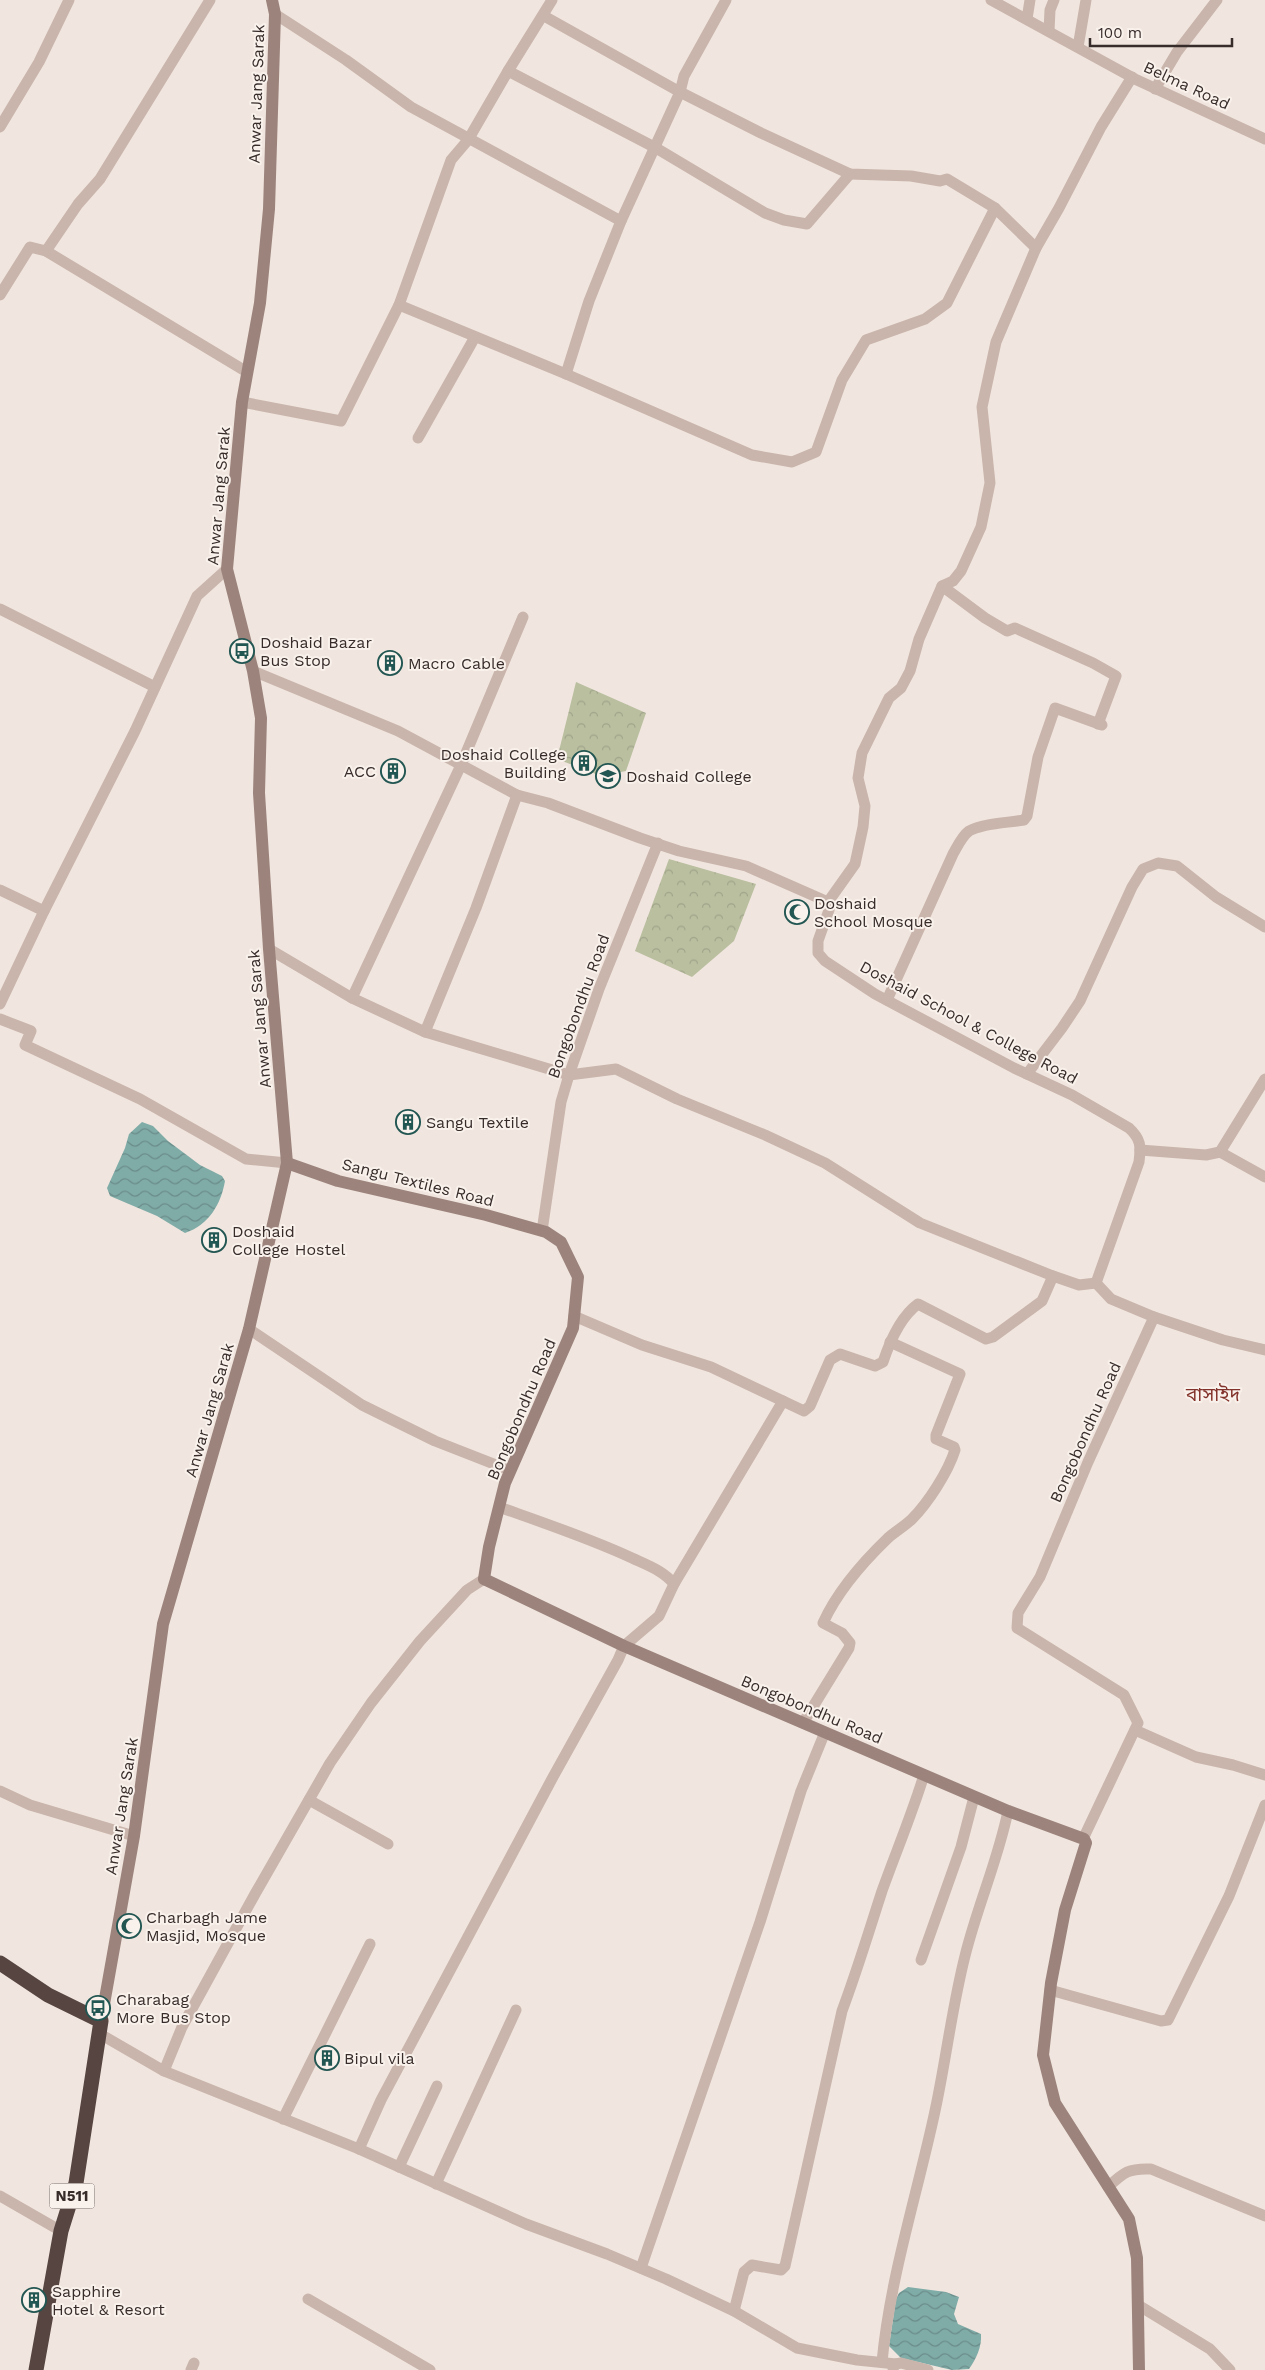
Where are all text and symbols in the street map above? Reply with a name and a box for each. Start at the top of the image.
scale bar [1090,15,1232,47]
street label: Anwar Jang Sarak [245,24,268,164]
text: 100 m [1098,24,1142,42]
street label: Belma Road [1141,57,1233,114]
street label: Anwar Jang Sarak [203,426,234,566]
place label: Doshaid Bazar Bus Stop [260,633,372,670]
bus stop icon: Doshaid Bazar Bus Stop [229,638,255,664]
building icon: Macro Cable [377,650,403,676]
place label: Macro Cable [408,654,505,673]
place label: Doshaid College Building [440,745,566,782]
building icon: Doshaid College Building [571,750,597,776]
building icon: ACC [380,758,406,784]
place label: ACC [344,762,376,781]
school or university icon: Doshaid College [595,763,621,789]
place label: Doshaid College [626,767,752,786]
place label: Doshaid School Mosque [814,894,933,931]
mosque icon: Doshaid School Mosque [784,899,810,925]
street label: Bongobondhu Road [544,932,613,1081]
street label: Anwar Jang Sarak [244,949,275,1089]
street label: Doshaid School & College Road [857,957,1081,1088]
building icon: Sangu Textile [395,1109,421,1135]
place label: Sangu Textile [426,1113,529,1132]
street label: Sangu Textiles Road [340,1154,496,1211]
place label: Doshaid College Hostel [232,1222,345,1259]
building icon: Doshaid College Hostel [201,1227,227,1253]
street label: Bongobondhu Road [483,1336,560,1483]
street label: Anwar Jang Sarak [181,1341,238,1480]
street label: Bongobondhu Road [1046,1359,1125,1505]
district label: বাসাইদ [1185,1383,1240,1406]
street label: Bongobondhu Road [738,1671,885,1748]
street label: Anwar Jang Sarak [101,1736,142,1876]
place label: Charbagh Jame Masjid, Mosque [146,1908,267,1945]
mosque icon: Charbagh Jame Masjid, Mosque [116,1913,142,1939]
place label: Charabag More Bus Stop [116,1990,231,2027]
bus stop icon: Charabag More Bus Stop [85,1995,111,2021]
building icon: Bipul vila [314,2045,340,2071]
place label: Bipul vila [344,2049,415,2068]
road number: N511 [50,2184,94,2208]
place label: Sapphire Hotel & Resort [52,2282,165,2319]
building icon: Sapphire Hotel & Resort [21,2287,47,2313]

